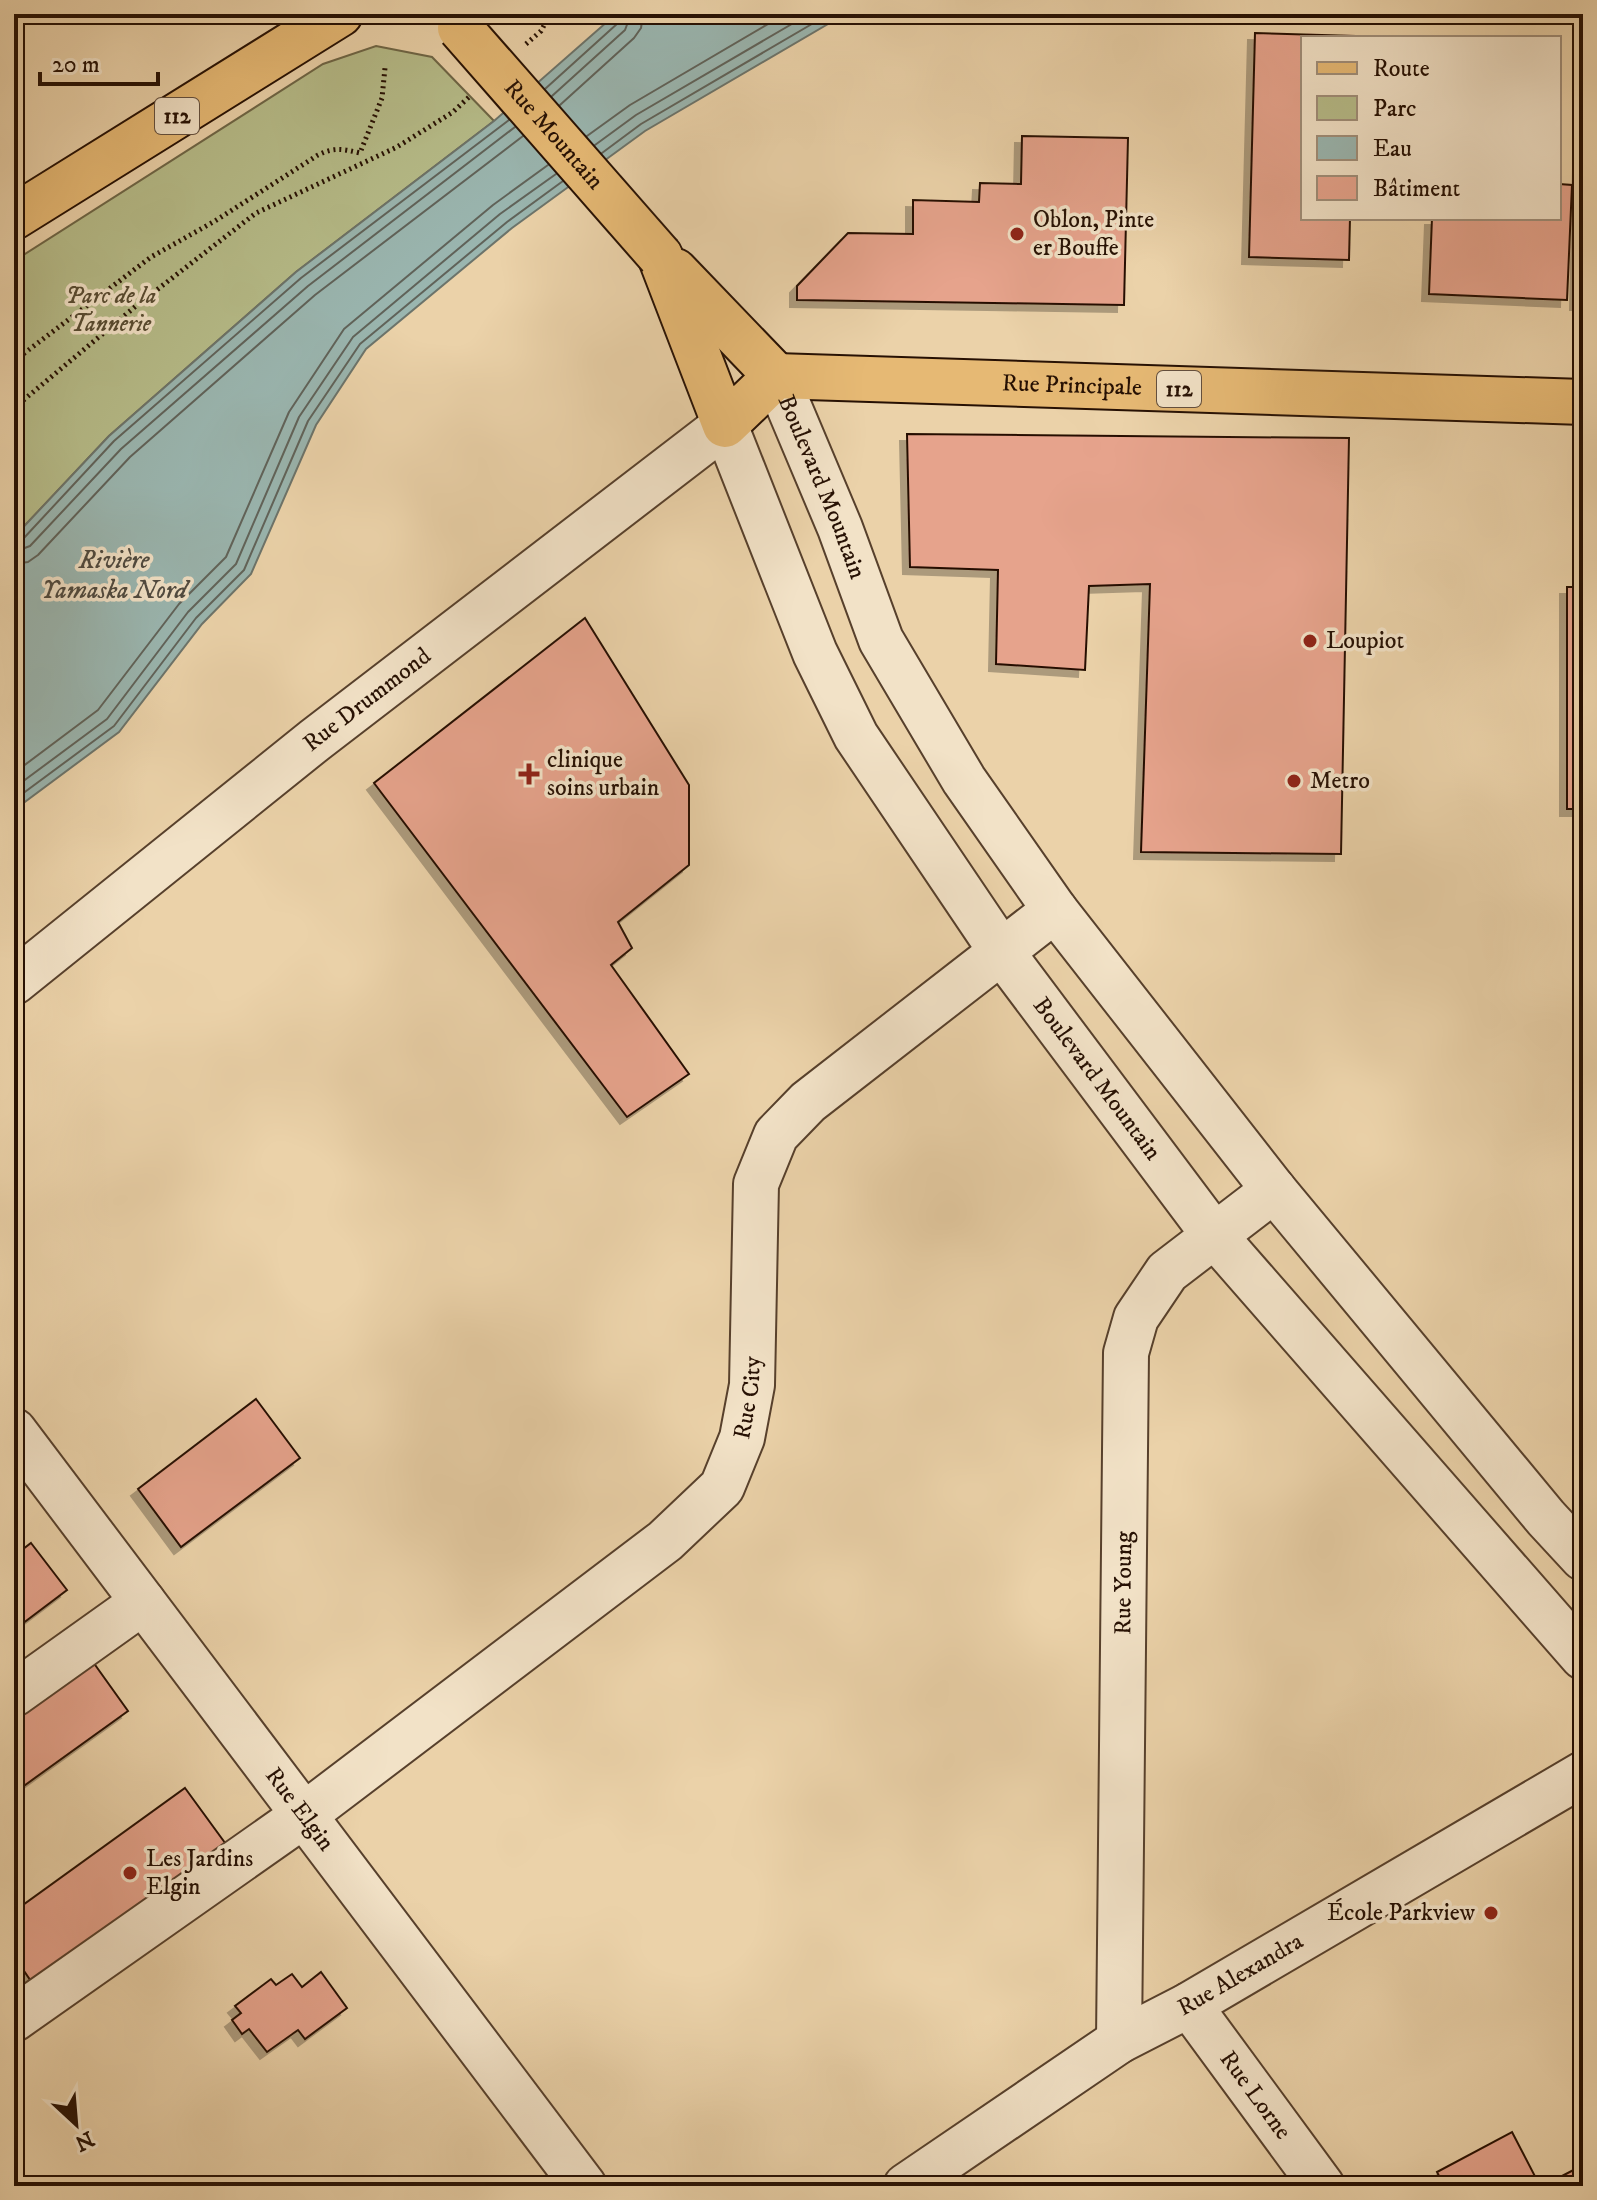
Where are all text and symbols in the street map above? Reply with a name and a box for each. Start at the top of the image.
scale bar [40,36,158,86]
legend [1301,36,1561,220]
text: 20 m [52,50,100,80]
text: Route [1373,54,1430,84]
street label: Rue Mountain [497,74,610,196]
text: Parc [1373,94,1416,124]
road number: 112 [155,98,199,134]
text: Eau [1373,134,1412,164]
text: Bâtiment [1373,174,1461,204]
place label: Oblon, Pinte er Bouffe [1033,205,1154,263]
marker: Oblon, Pinte er Bouffe [1008,225,1026,243]
park label: Parc de la Tannerie [66,281,156,339]
street label: Rue Principale [1002,368,1143,403]
road number: 112 [1157,371,1201,407]
street label: Boulevard Mountain [771,390,873,584]
water label: Rivière Yamaska Nord [41,544,191,607]
place label: Loupiot [1326,626,1404,656]
marker: Loupiot [1301,632,1319,650]
street label: Rue Drummond [297,641,437,758]
place label: clinique soins urbain [547,745,660,803]
marker: clinique soins urbain [518,763,540,785]
place label: Metro [1310,766,1370,796]
marker: Metro [1285,772,1303,790]
street label: Boulevard Mountain [1026,991,1168,1167]
street label: Rue City [727,1355,768,1442]
street label: Rue Young [1108,1531,1139,1635]
street label: Rue Elgin [258,1761,341,1858]
place label: Les Jardins Elgin [146,1844,253,1902]
marker: Les Jardins Elgin [121,1864,139,1882]
place label: École Parkview [1327,1898,1476,1928]
marker: École Parkview [1482,1904,1500,1922]
street label: Rue Alexandra [1173,1926,1309,2023]
street label: Rue Lorne [1213,2045,1298,2146]
north arrow [36,2084,116,2164]
text: N [70,2125,98,2157]

